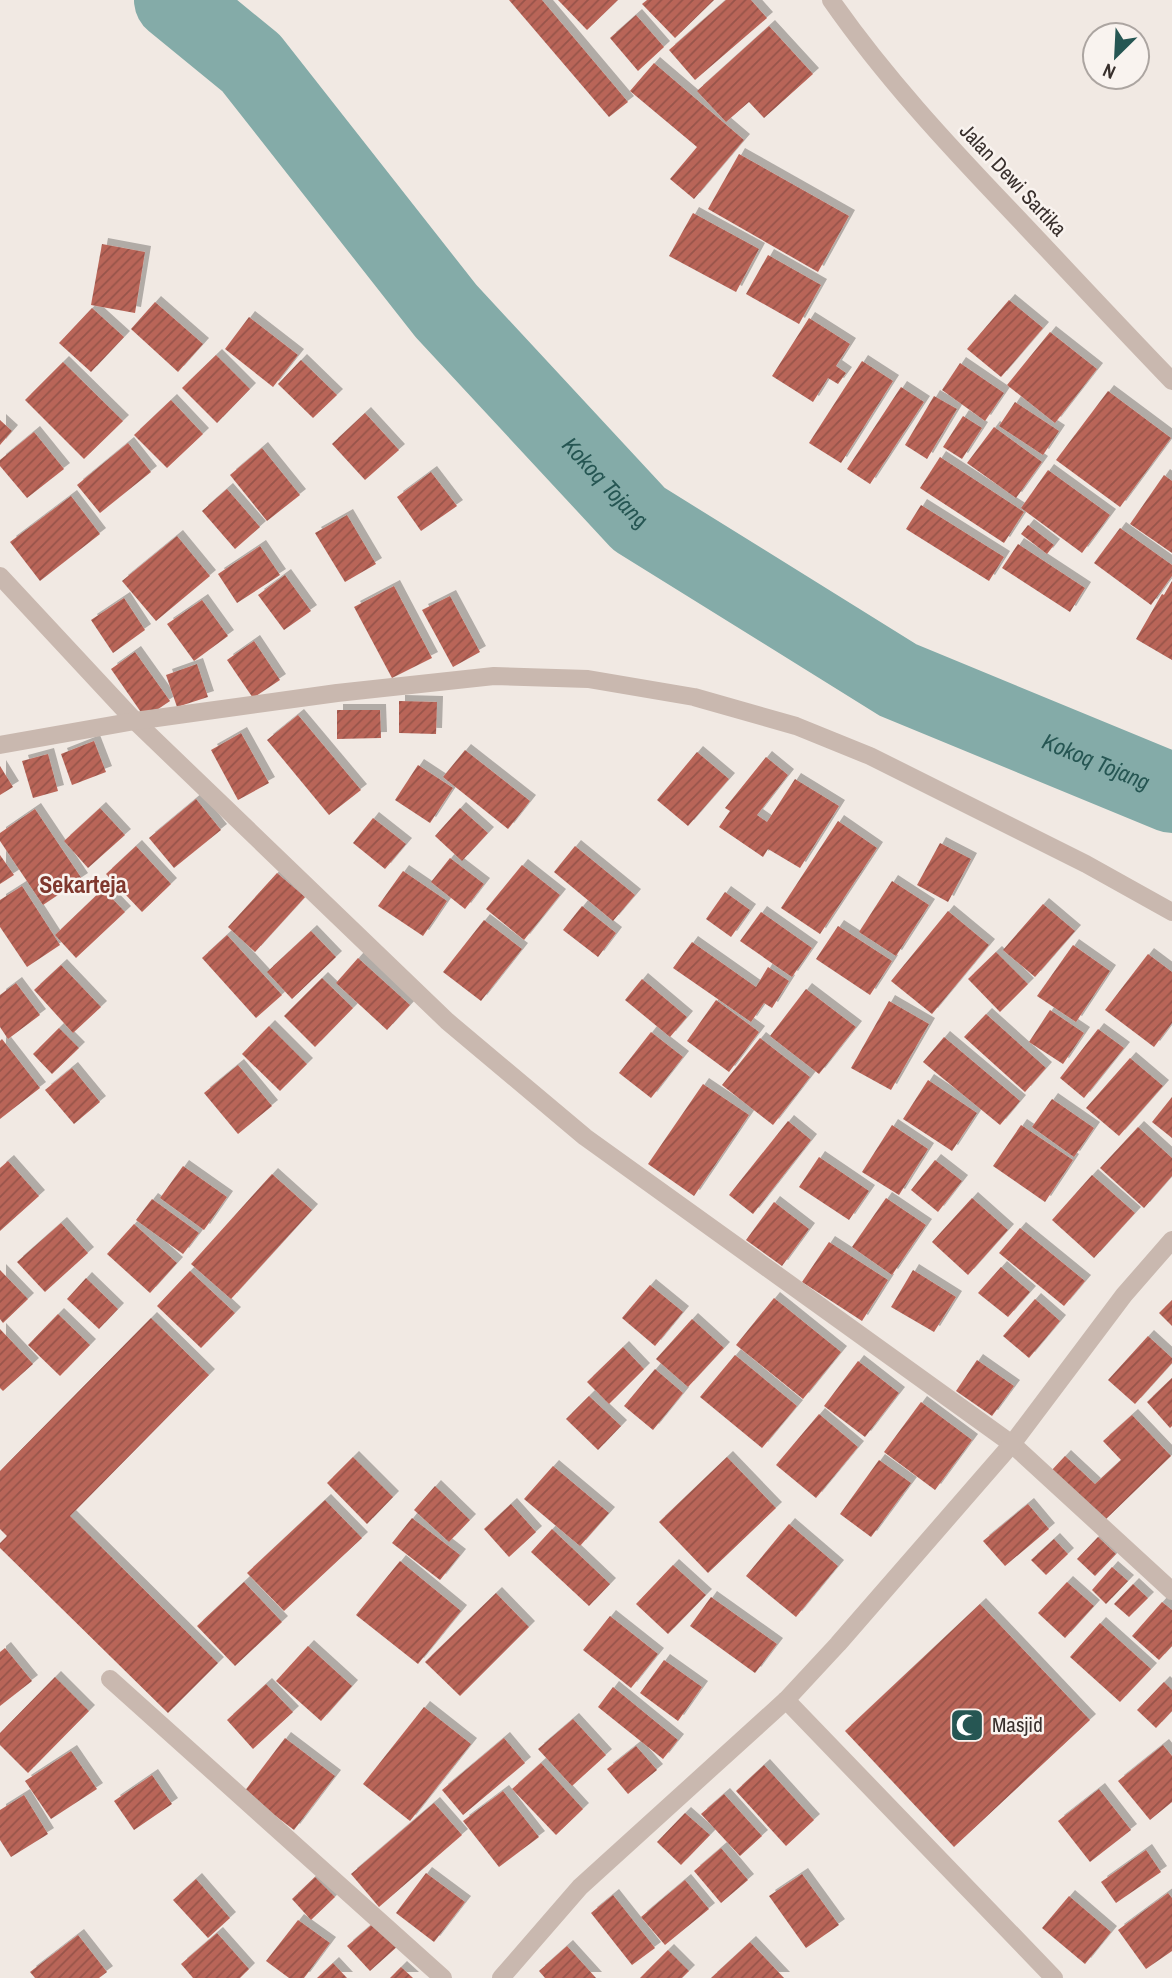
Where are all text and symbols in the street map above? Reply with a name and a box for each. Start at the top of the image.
north arrow [1081,21,1151,91]
text: N [1099,57,1120,86]
street label: Jalan Dewi Sartika [953,117,1074,243]
water label: Kokoq Tojang [556,430,653,535]
water label: Kokoq Tojang [1038,725,1155,797]
district label: Sekarteja [39,868,127,900]
mosque icon: Masjid [948,1706,986,1744]
place label: Masjid [992,1710,1043,1739]

